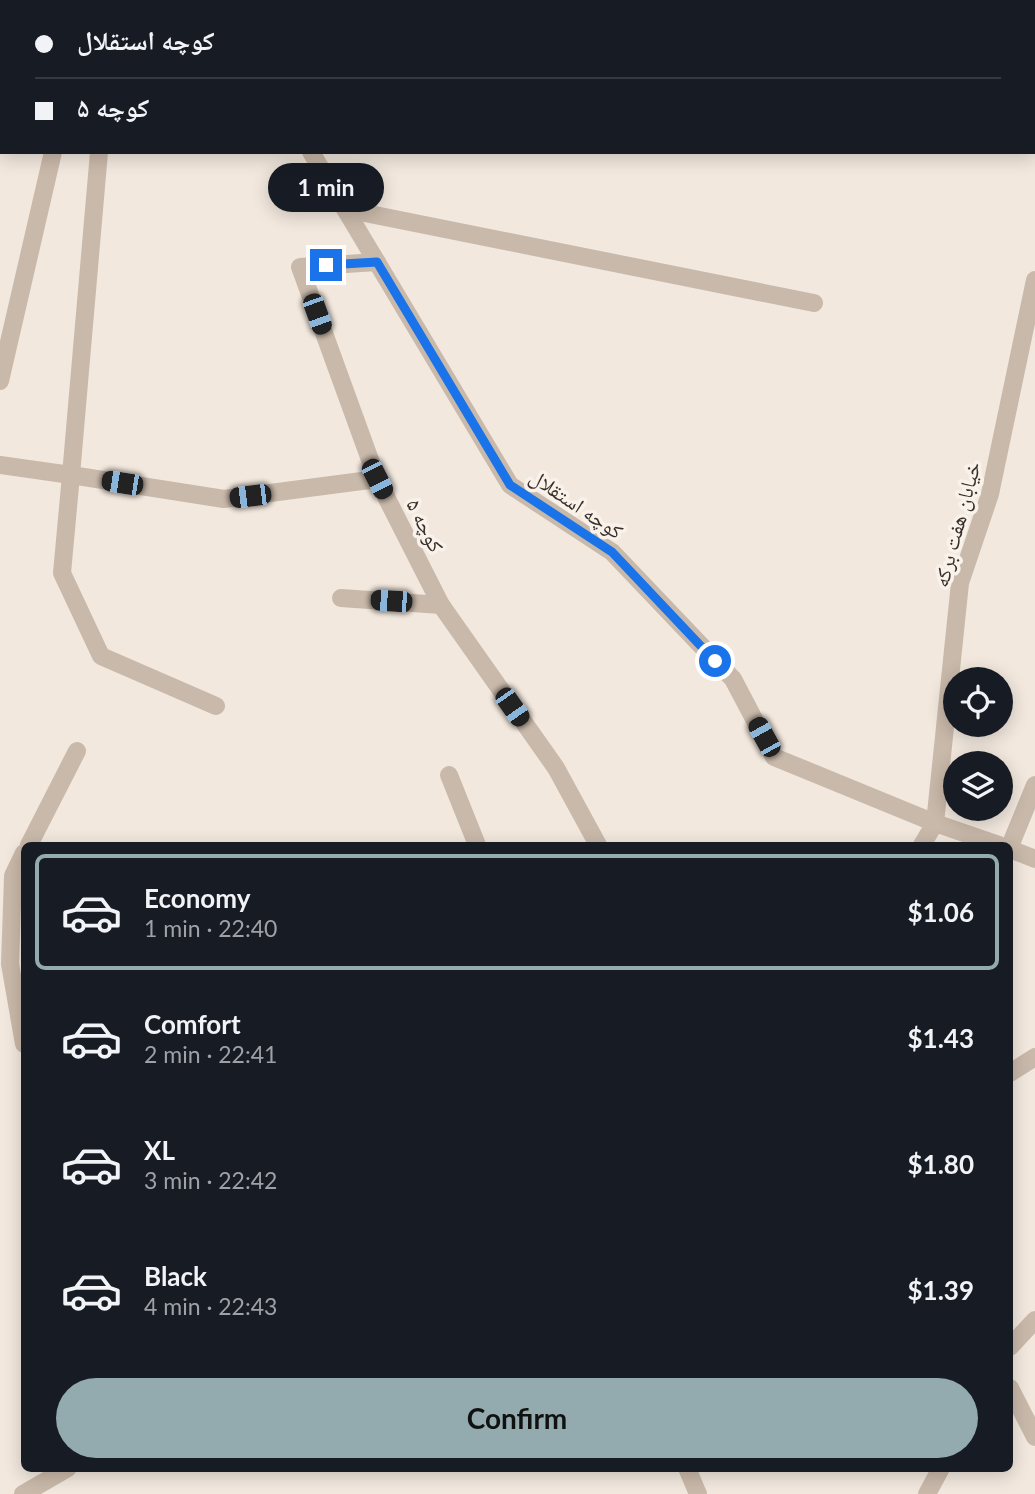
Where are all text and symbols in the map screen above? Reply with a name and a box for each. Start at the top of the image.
text: کوچه استقلال [77,24,215,56]
text: کوچه ۵ [77,91,149,123]
callout: 1 min [268,163,384,212]
text: 1 min [297,173,355,201]
route end [310,249,342,281]
car [300,291,335,337]
car [359,456,396,502]
street label: خیابان هفت برکه [927,459,986,590]
street label: کوچه استقلال [525,463,628,544]
car [100,469,145,497]
car [228,483,273,509]
street label: کوچه ۵ [401,494,450,556]
car [370,589,413,613]
route start [699,645,731,677]
map controls [943,667,1013,821]
button: locate [943,667,1013,737]
car [492,684,533,730]
car [745,714,784,760]
button: layers [943,751,1013,821]
icon: car [60,881,123,944]
text: Economy [144,882,250,914]
text: $1.06 [908,896,974,928]
text: 1 min · 22:40 [144,914,277,942]
icon: car [60,1007,123,1070]
text: Comfort [144,1008,241,1040]
text: $1.43 [908,1022,974,1054]
text: 2 min · 22:41 [144,1040,277,1068]
icon: car [60,1133,123,1196]
text: XL [144,1134,175,1166]
text: $1.80 [908,1148,974,1180]
text: 3 min · 22:42 [144,1166,277,1194]
icon: car [60,1259,123,1322]
text: Black [144,1260,207,1292]
text: $1.39 [908,1274,974,1306]
text: 4 min · 22:43 [144,1292,277,1320]
button: Confirm [56,1378,978,1458]

